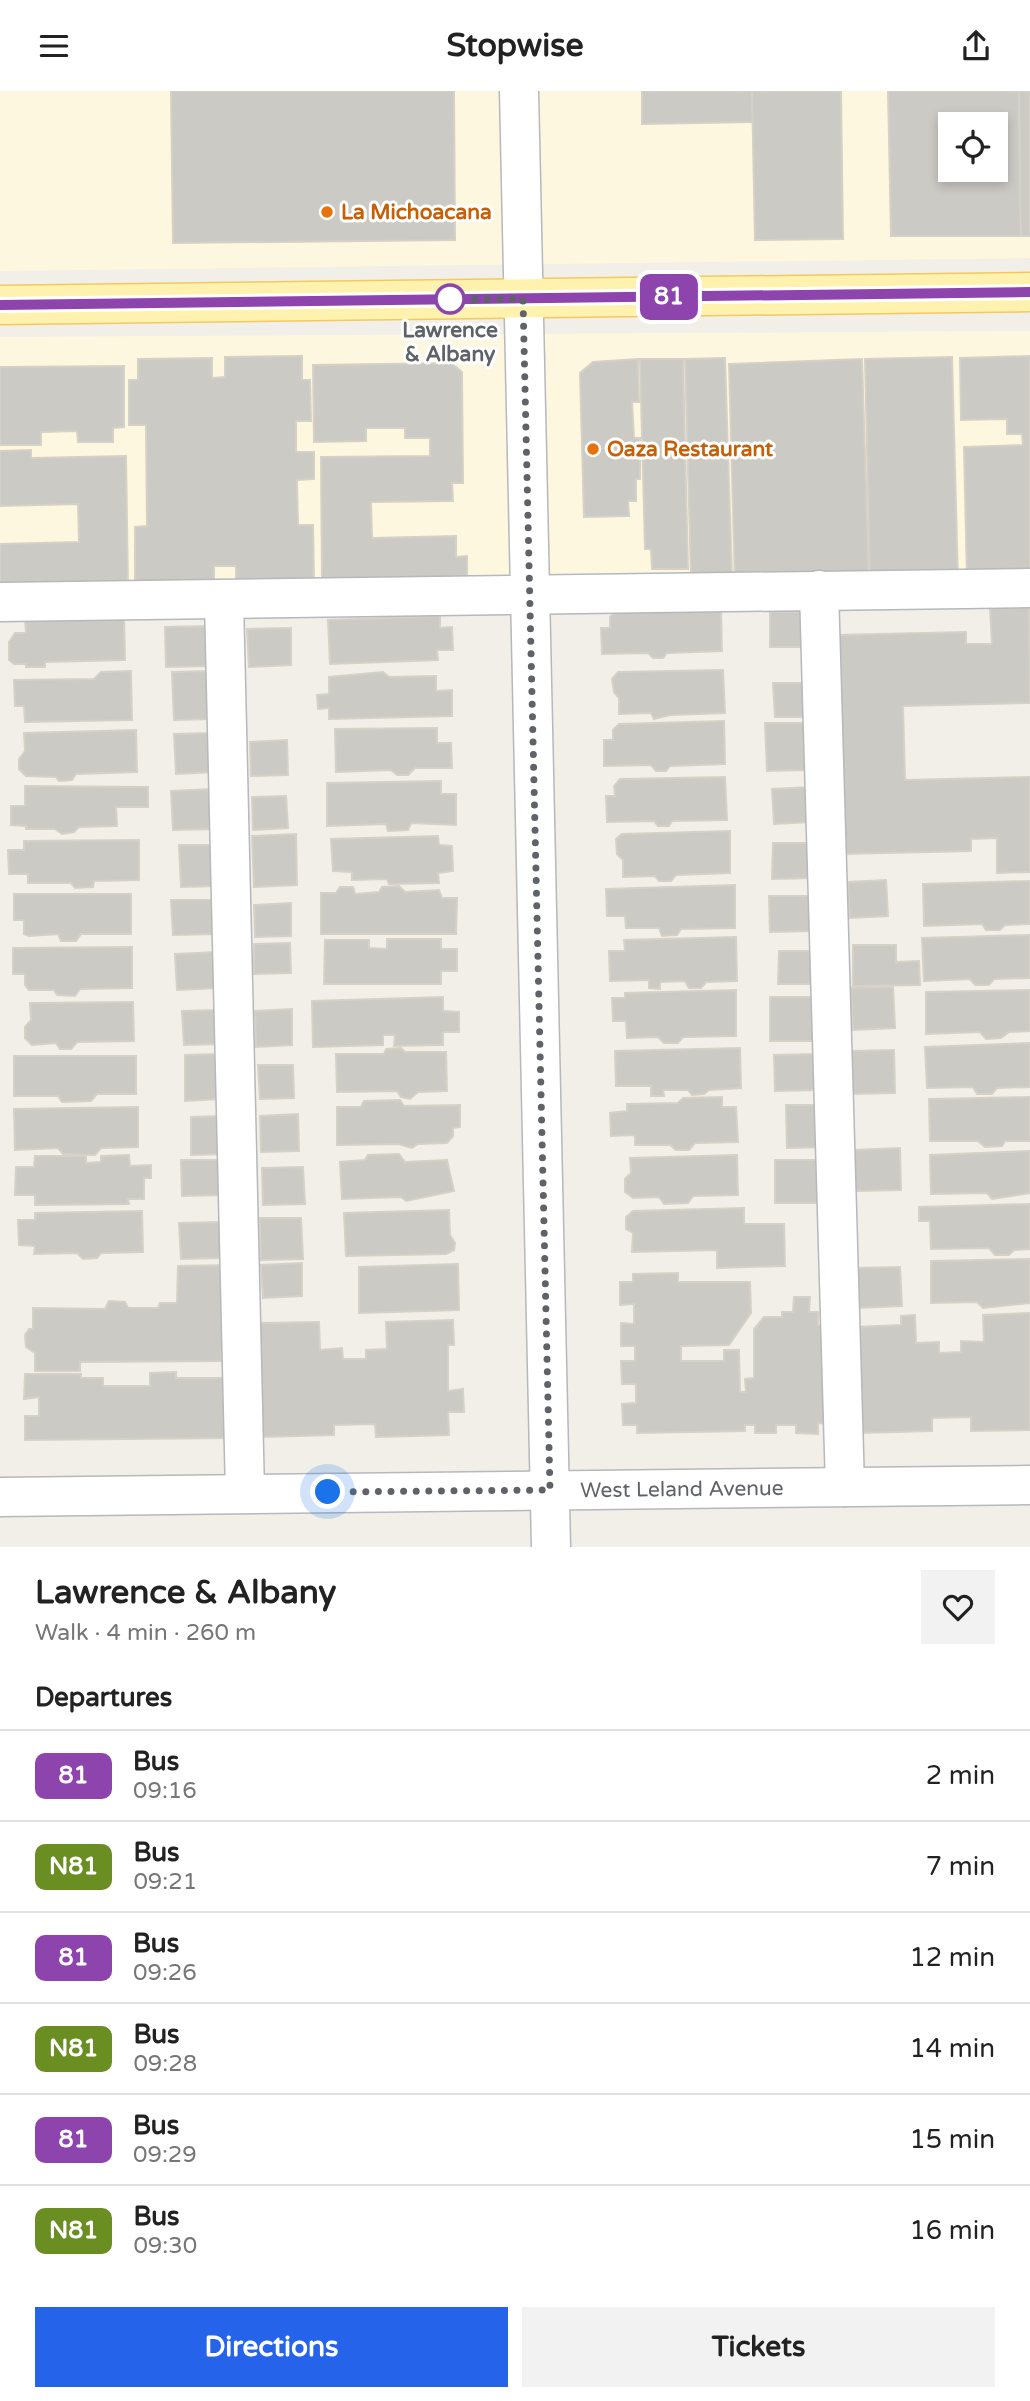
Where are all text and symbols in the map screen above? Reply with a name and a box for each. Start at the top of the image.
icon: menu [35,27,73,65]
text: Stopwise [446,27,584,65]
icon: share [957,27,995,65]
map controls [938,112,1008,182]
button: locate [938,112,1008,182]
place label: La Michoacana [341,200,492,225]
marker: La Michoacana [319,204,335,220]
line badge: 81 [638,274,700,320]
text: 81 [654,282,684,311]
marker: Lawrence & Albany [435,284,465,314]
place label: Lawrence & Albany [402,318,498,367]
place label: Oaza Restaurant [607,437,773,462]
marker: Oaza Restaurant [585,441,601,457]
your location [310,1474,345,1509]
street label: West Leland Avenue [580,1476,784,1503]
button: heart [921,1570,995,1644]
text: Lawrence & Albany [35,1573,336,1612]
text: Walk · 4 min · 260 m [35,1619,256,1647]
text: Departures [35,1682,172,1713]
text: Bus [133,1746,179,1777]
text: 2 min [926,1760,995,1791]
text: 81 [58,1761,89,1790]
text: 09:16 [133,1777,197,1805]
text: Bus [133,1837,180,1868]
text: 7 min [926,1851,995,1882]
text: N81 [49,1852,98,1881]
text: 09:21 [133,1868,197,1896]
text: Bus [133,1928,179,1959]
text: 12 min [909,1942,995,1973]
text: 81 [58,1943,89,1972]
text: 09:26 [133,1959,197,1987]
text: Bus [133,2019,180,2050]
text: 14 min [909,2033,995,2064]
text: N81 [49,2034,98,2063]
text: 09:28 [133,2050,197,2078]
text: Bus [133,2110,179,2141]
text: 15 min [909,2124,995,2155]
text: 81 [58,2125,89,2154]
text: 09:29 [133,2141,197,2169]
text: Bus [133,2201,180,2232]
text: 16 min [909,2215,995,2246]
text: N81 [49,2216,98,2245]
text: 09:30 [133,2232,197,2260]
button: Directions [35,2307,508,2387]
button: Tickets [522,2307,995,2387]

